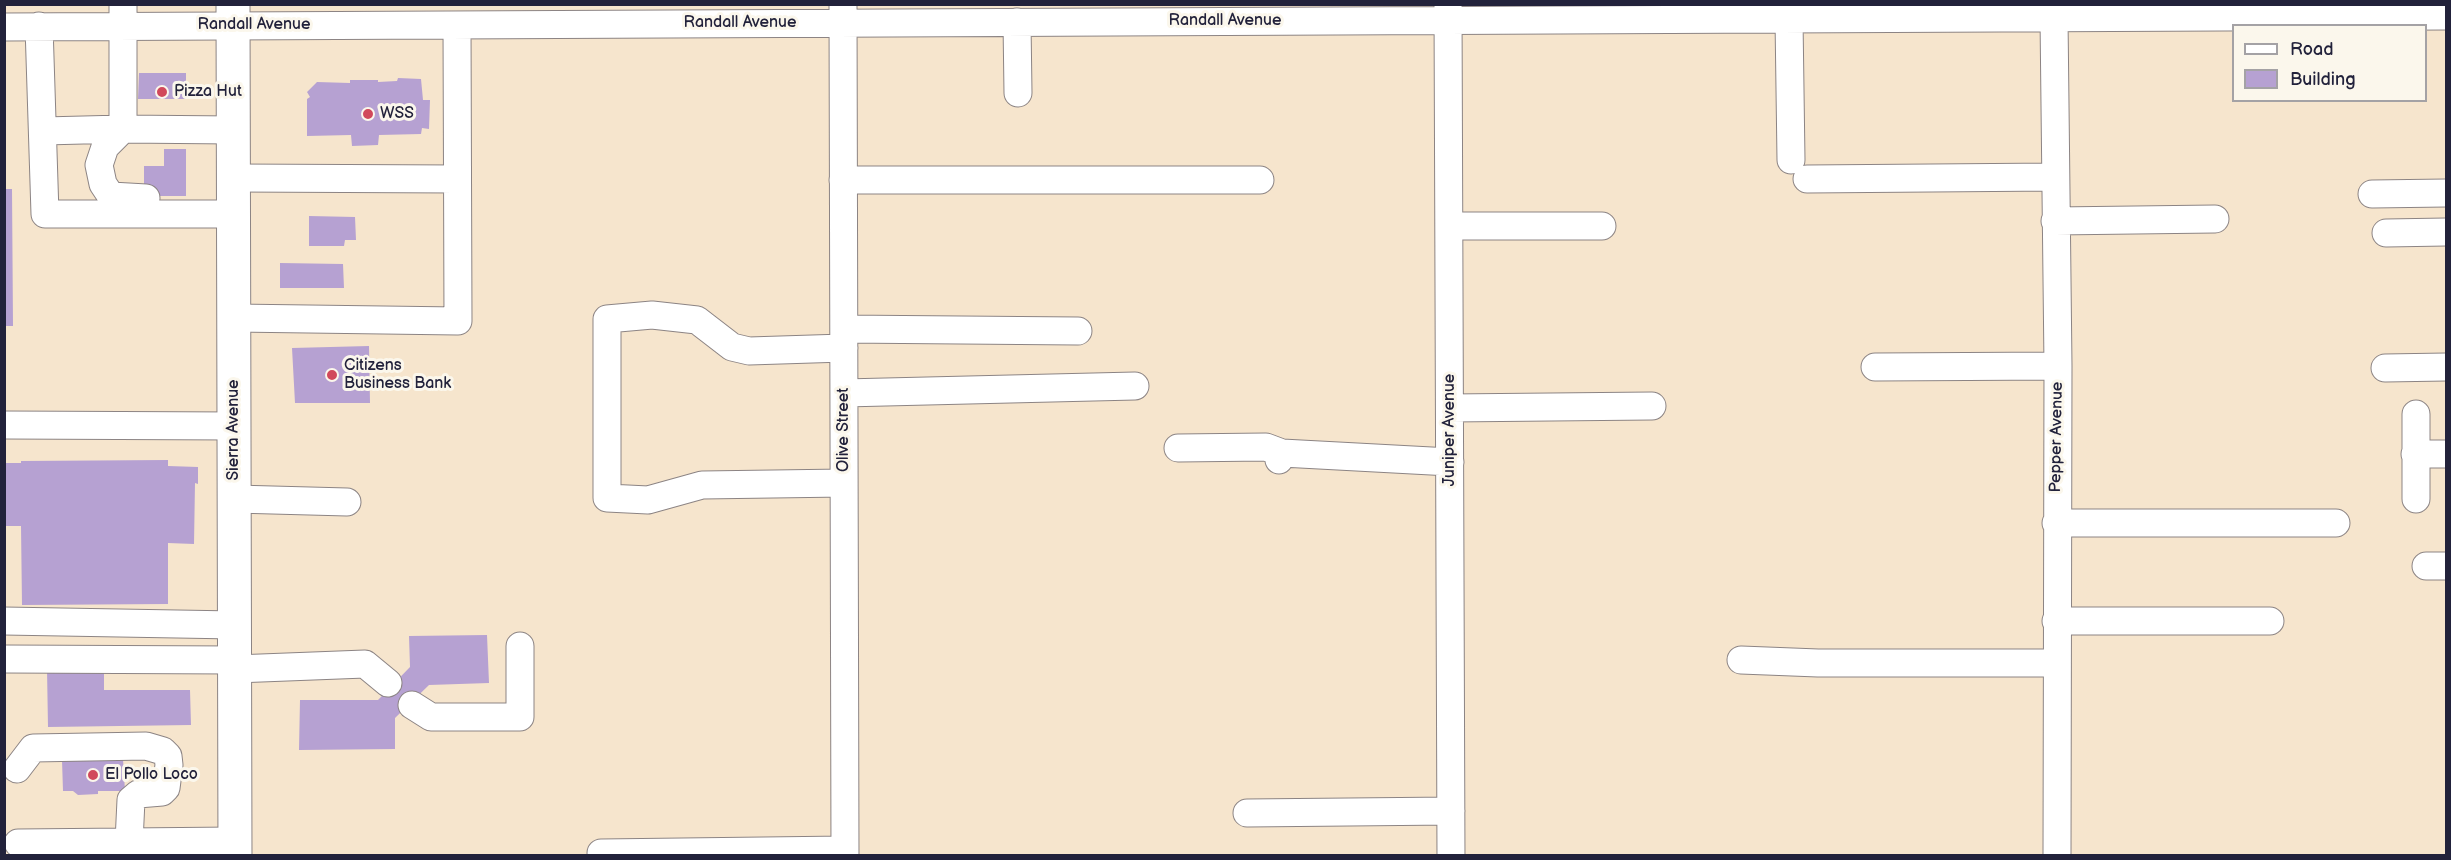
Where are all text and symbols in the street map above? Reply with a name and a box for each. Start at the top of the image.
street label: Randall Avenue [1169,11,1281,31]
street label: Randall Avenue [684,13,796,33]
street label: Randall Avenue [198,15,310,35]
legend [2232,24,2427,102]
text: Road [2290,39,2334,60]
text: Building [2290,69,2356,90]
place label: Pizza Hut [174,82,242,102]
marker: Pizza Hut [155,85,169,99]
place label: WSS [380,104,414,124]
marker: WSS [361,107,375,121]
place label: Citizens Business Bank [344,356,451,394]
marker: Citizens Business Bank [325,368,339,382]
street label: Juniper Avenue [1440,374,1460,486]
street label: Sierra Avenue [224,379,244,481]
street label: Pepper Avenue [2046,381,2068,493]
street label: Olive Street [834,388,854,472]
place label: El Pollo Loco [105,765,198,785]
marker: El Pollo Loco [86,768,100,782]

